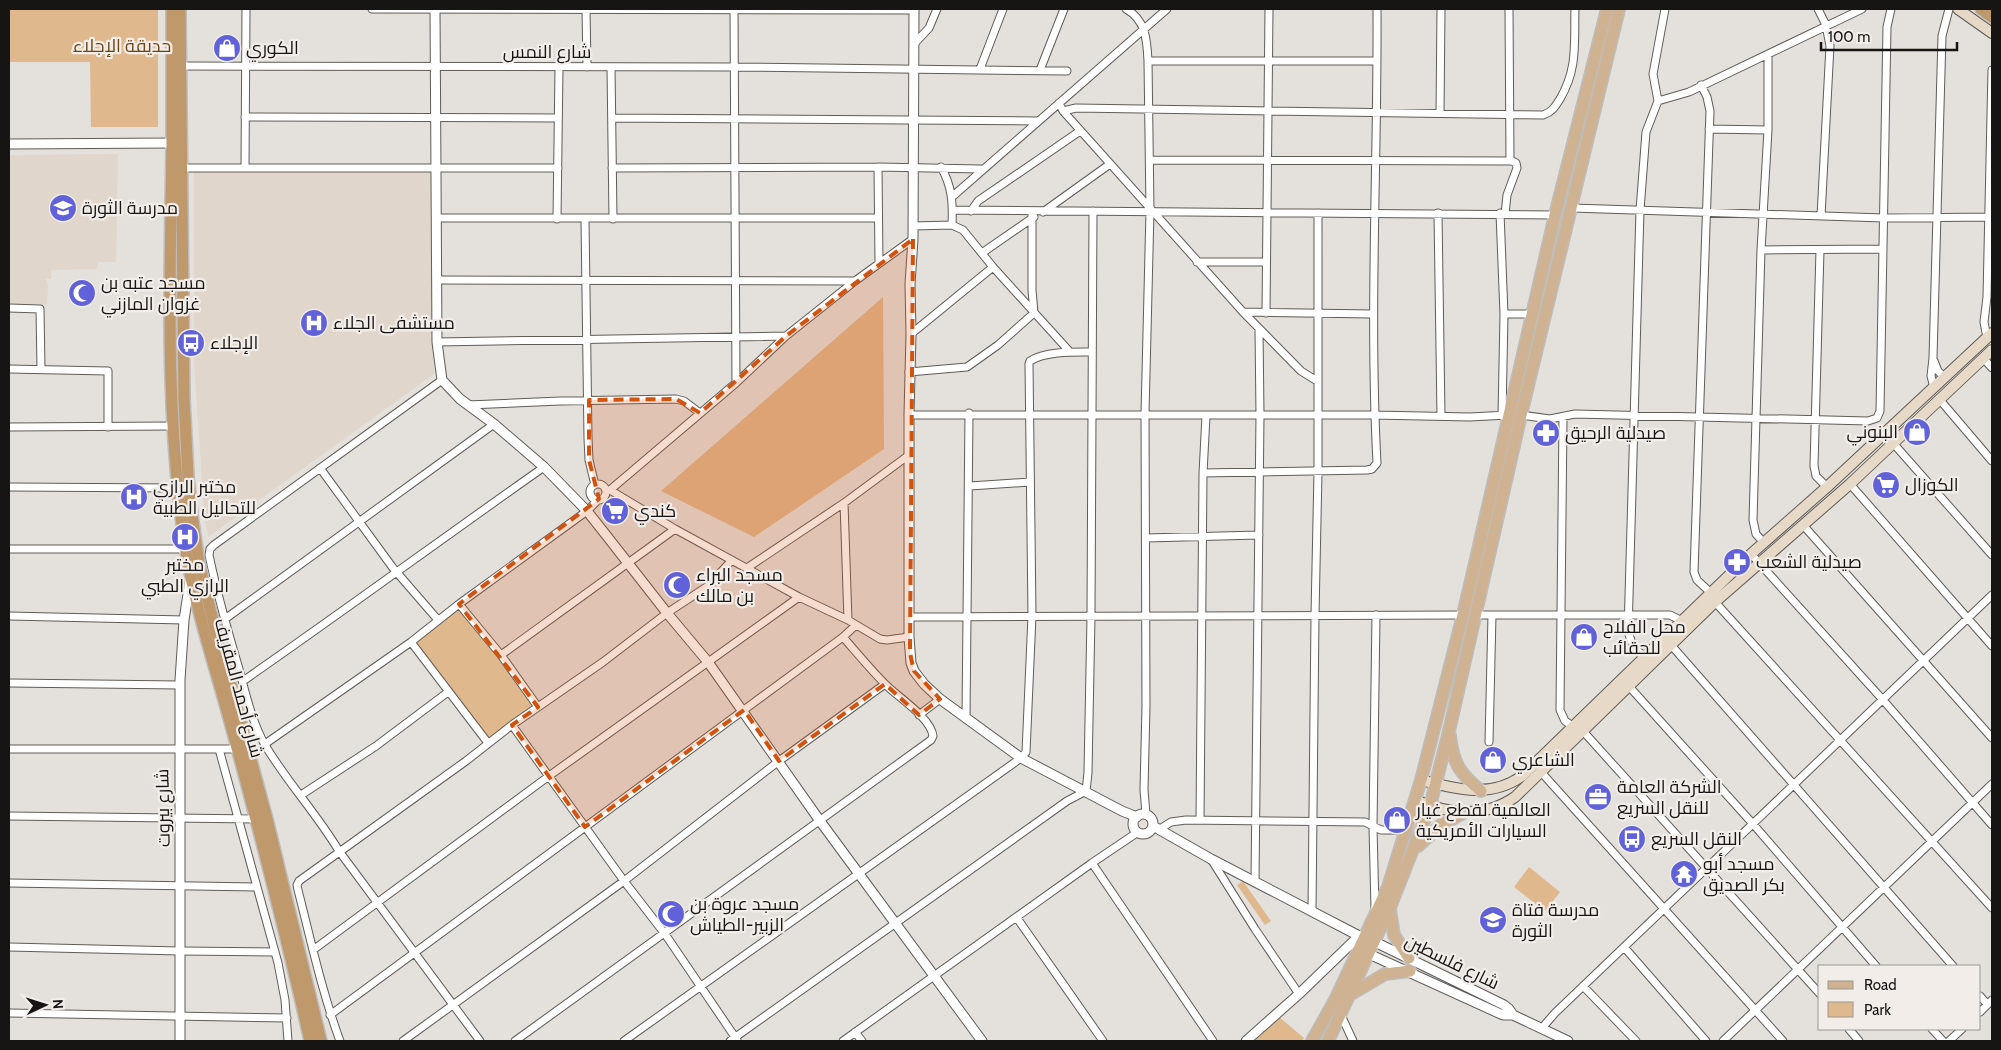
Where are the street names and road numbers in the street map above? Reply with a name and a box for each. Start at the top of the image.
street label: شارع النمس [503,41,591,64]
street label: شارع أحمد المقريف [209,616,268,760]
street label: شارع بيروت [151,769,176,847]
street label: شارع فلسطين [1401,930,1503,995]

